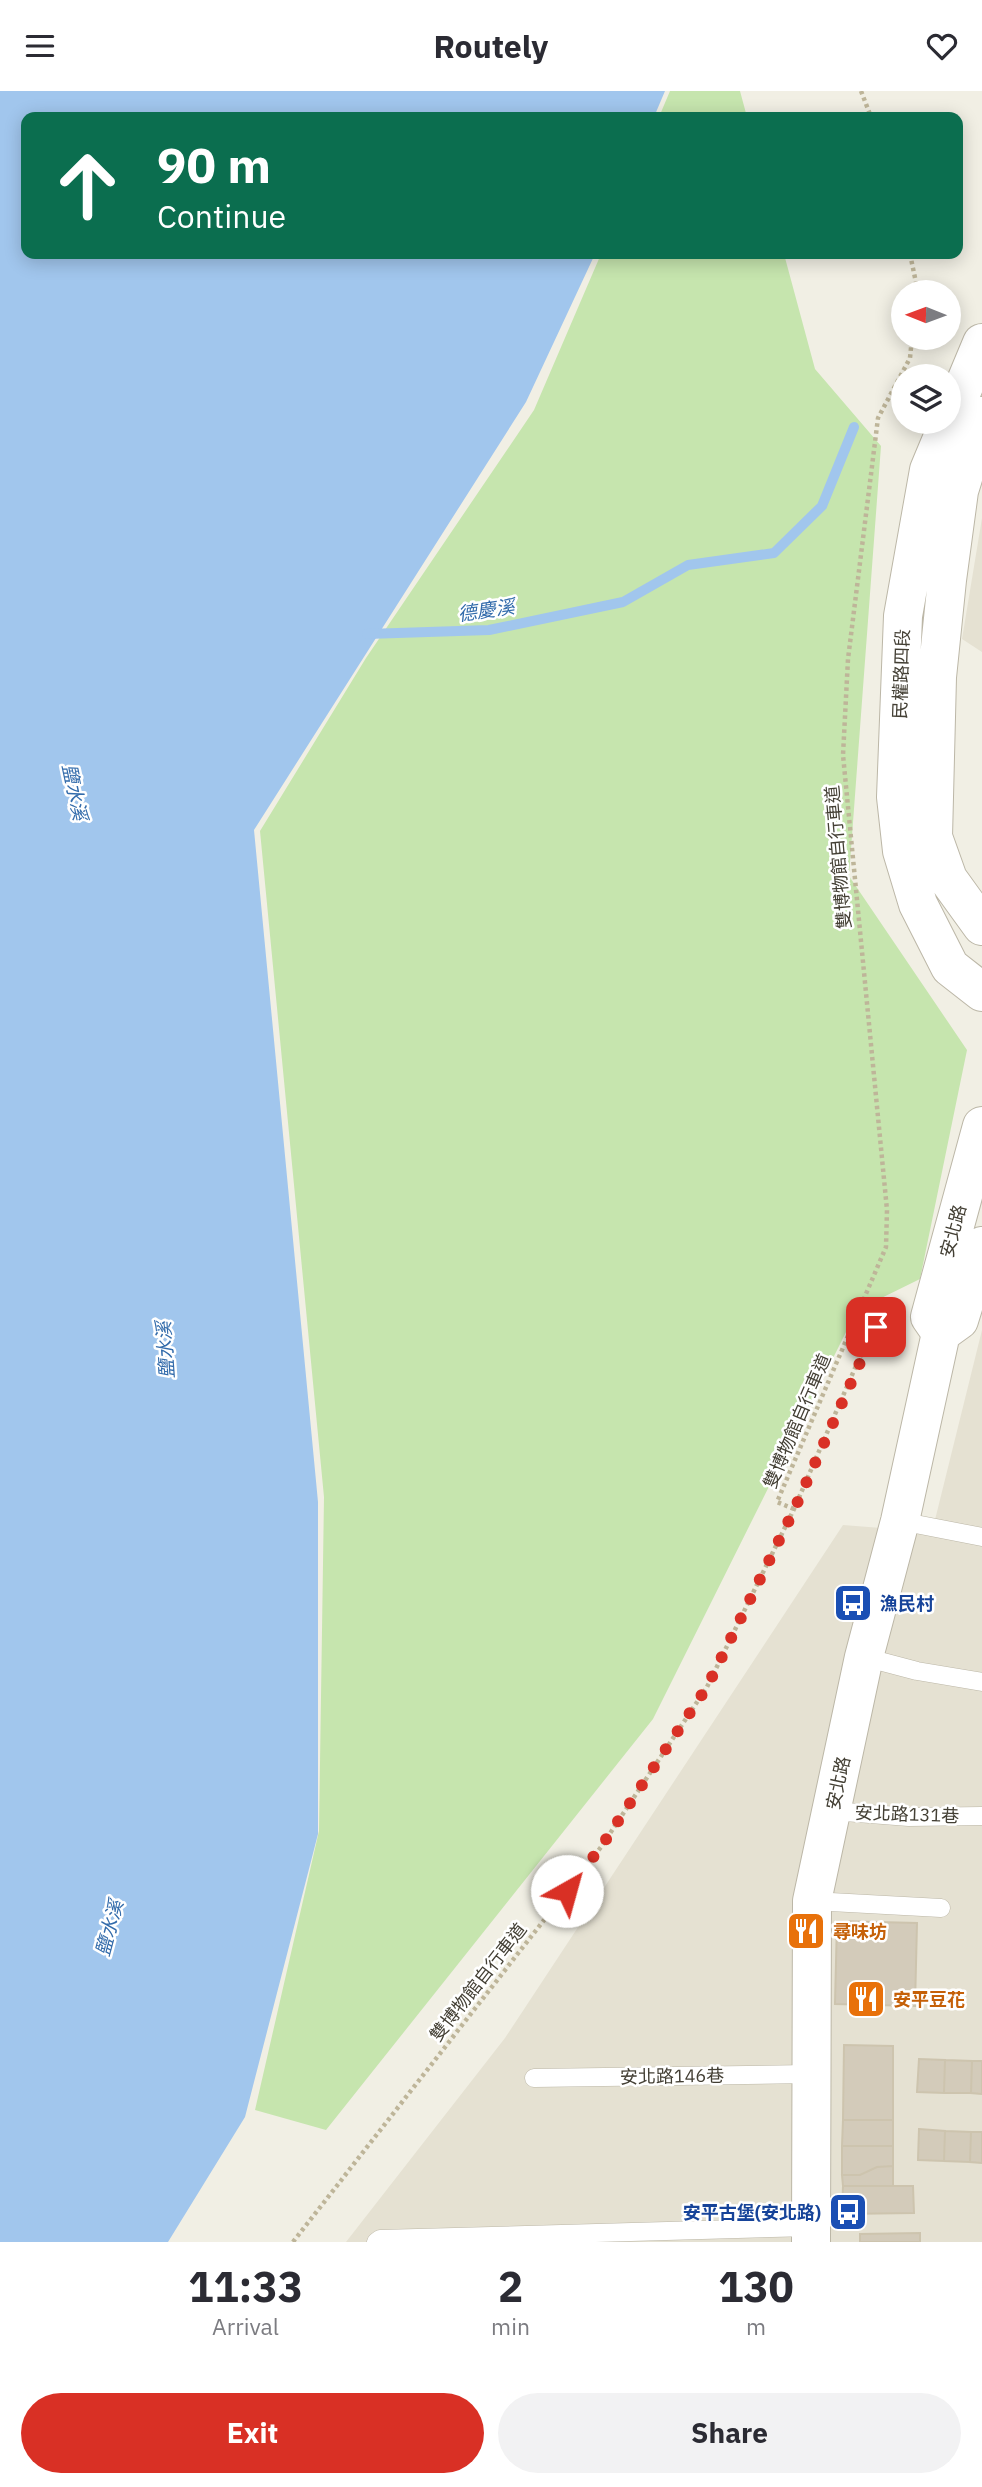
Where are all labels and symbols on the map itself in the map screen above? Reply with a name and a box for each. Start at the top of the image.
north arrow [891,280,961,350]
water label: 德慶溪 [456,594,519,626]
street label: 民權路四段 [888,629,914,719]
water label: 鹽水溪 [57,762,93,825]
street label: 雙博物館自行車道 [820,784,856,930]
street label: 安北路 [935,1202,971,1260]
pin [846,1297,906,1357]
water label: 鹽水溪 [151,1318,179,1379]
street label: 雙博物館自行車道 [758,1350,836,1492]
bus stop icon: 漁民村 [832,1582,874,1624]
place label: 漁民村 [880,1592,934,1615]
street label: 安北路 [821,1754,855,1812]
street label: 安北路131巷 [854,1801,960,1827]
position arrow [530,1854,604,1928]
water label: 鹽水溪 [90,1894,129,1959]
restaurant icon: 尋味坊 [785,1910,827,1952]
street label: 雙博物館自行車道 [425,1918,531,2046]
place label: 尋味坊 [833,1920,887,1943]
restaurant icon: 安平豆花 [845,1978,887,2020]
place label: 安平豆花 [893,1988,965,2011]
street label: 安北路146巷 [620,2064,724,2088]
bus stop icon: 安平古堡(安北路) [827,2191,869,2233]
place label: 安平古堡(安北路) [683,2201,821,2224]

